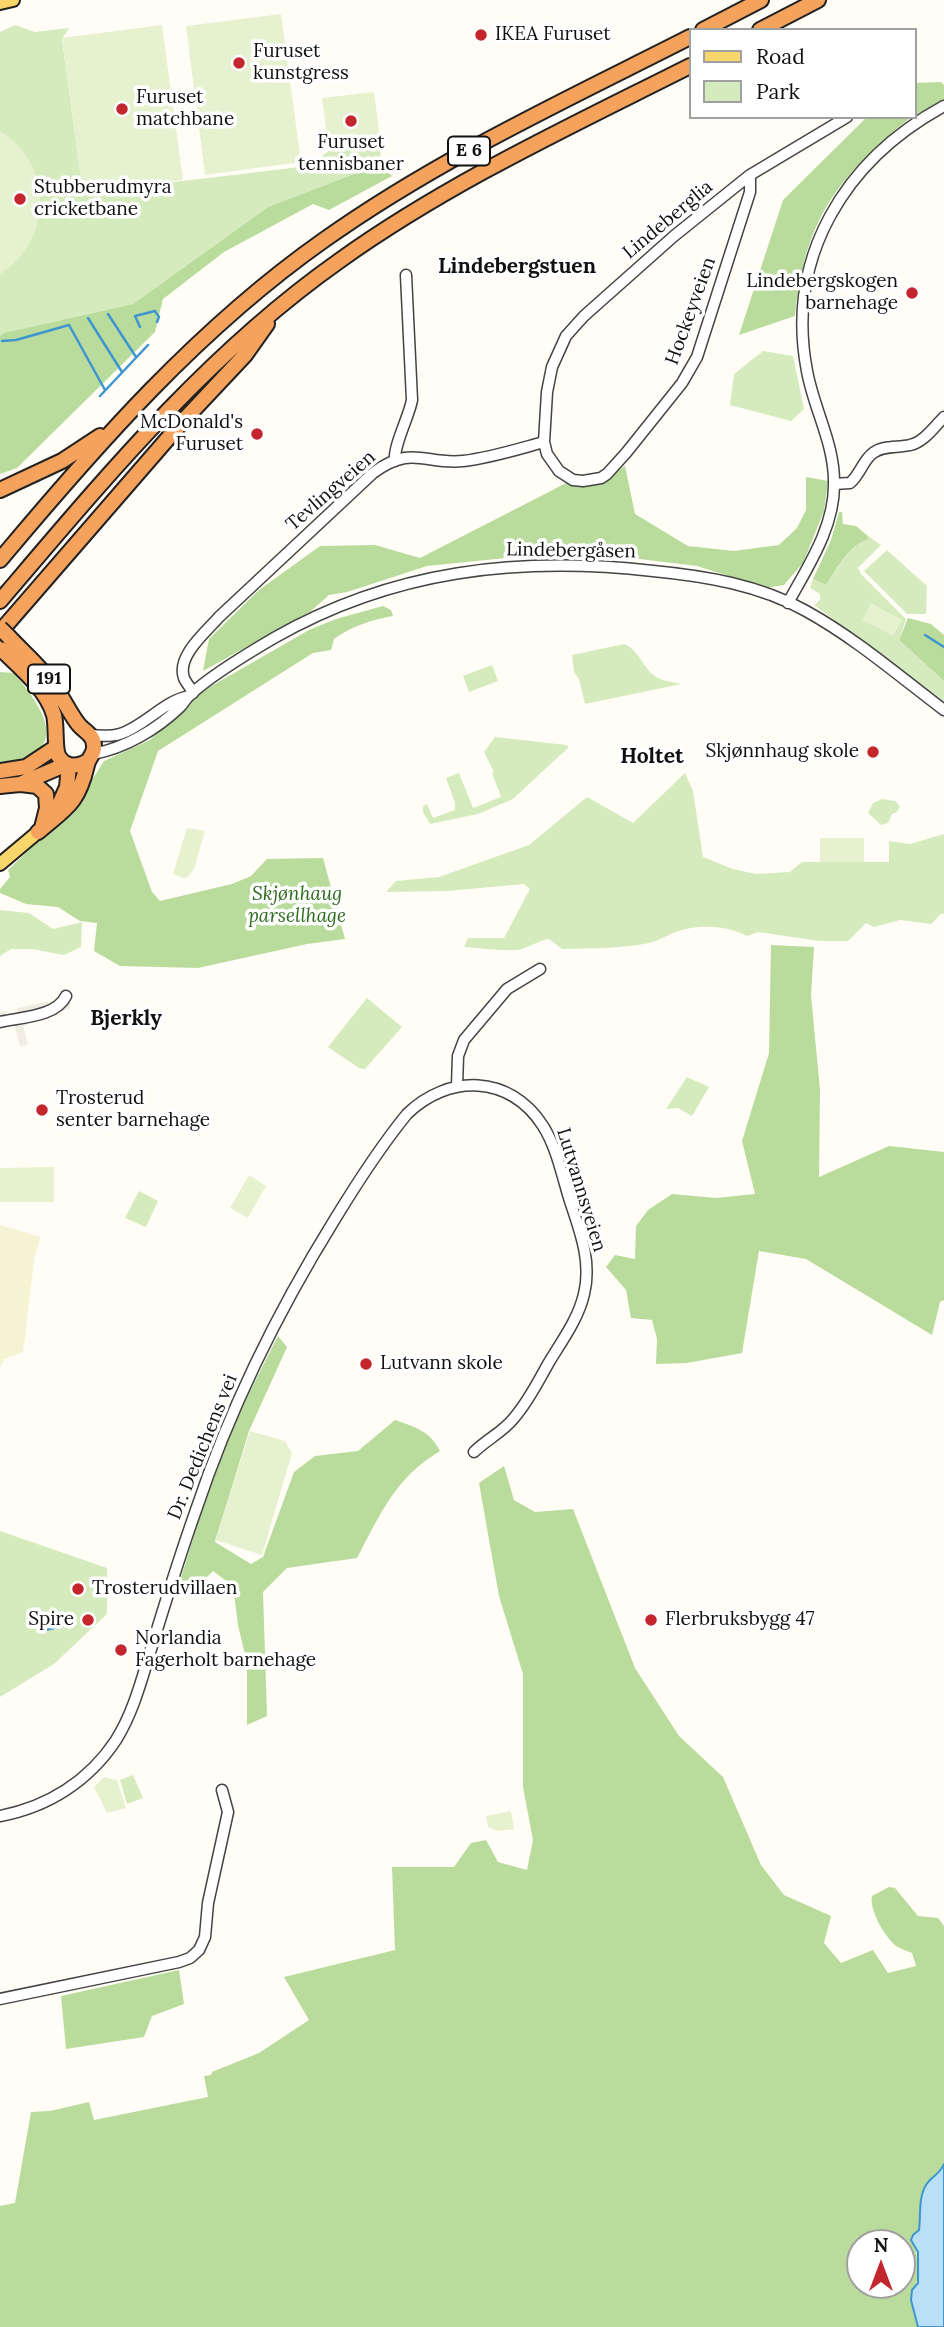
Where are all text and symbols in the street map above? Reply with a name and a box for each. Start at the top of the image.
place label: IKEA Furuset [495,24,611,46]
marker: IKEA Furuset [473,27,489,43]
legend [688,28,916,119]
place label: Furuset kunstgress [253,41,349,85]
text: Road [756,43,805,70]
marker: Furuset kunstgress [231,55,247,71]
text: Park [756,78,800,105]
place label: Furuset matchbane [136,87,234,131]
marker: Furuset matchbane [114,101,130,117]
marker: Furuset tennisbaner [343,113,359,129]
place label: Furuset tennisbaner [298,132,404,176]
road number: E 6 [448,136,490,166]
street label: Lindeberglia [618,176,718,264]
place label: Stubberudmyra cricketbane [34,177,172,221]
marker: Stubberudmyra cricketbane [12,191,28,207]
district label: Lindebergstuen [438,254,596,280]
street label: Hockeyveien [661,254,721,368]
place label: Lindebergskogen barnehage [746,271,898,315]
marker: Lindebergskogen barnehage [904,285,920,301]
place label: McDonald's Furuset [140,412,243,456]
marker: McDonald's Furuset [249,426,265,442]
street label: Tevlingveien [282,446,380,536]
street label: Lindebergåsen [506,538,636,564]
road number: 191 [28,664,70,694]
place label: Skjønnhaug skole [706,741,859,763]
district label: Holtet [620,744,684,770]
marker: Skjønnhaug skole [865,744,881,760]
park label: Skjønhaug parsellhage [248,884,346,928]
district label: Bjerkly [90,1006,162,1032]
place label: Trosterud senter barnehage [56,1088,210,1132]
marker: Trosterud senter barnehage [34,1102,50,1118]
street label: Lutvannsveien [551,1125,611,1255]
place label: Lutvann skole [380,1353,503,1375]
marker: Lutvann skole [358,1356,374,1372]
street label: Dr. Dedichens vei [163,1371,243,1523]
place label: Trosterudvillaen [92,1578,237,1600]
marker: Trosterudvillaen [70,1581,86,1597]
place label: Spire [28,1609,74,1631]
place label: Flerbruksbygg 47 [665,1609,814,1631]
marker: Spire [80,1612,96,1628]
marker: Flerbruksbygg 47 [643,1612,659,1628]
place label: Norlandia Fagerholt barnehage [135,1628,316,1672]
marker: Norlandia Fagerholt barnehage [113,1642,129,1658]
north arrow [846,2229,916,2299]
text: N [874,2233,888,2257]

